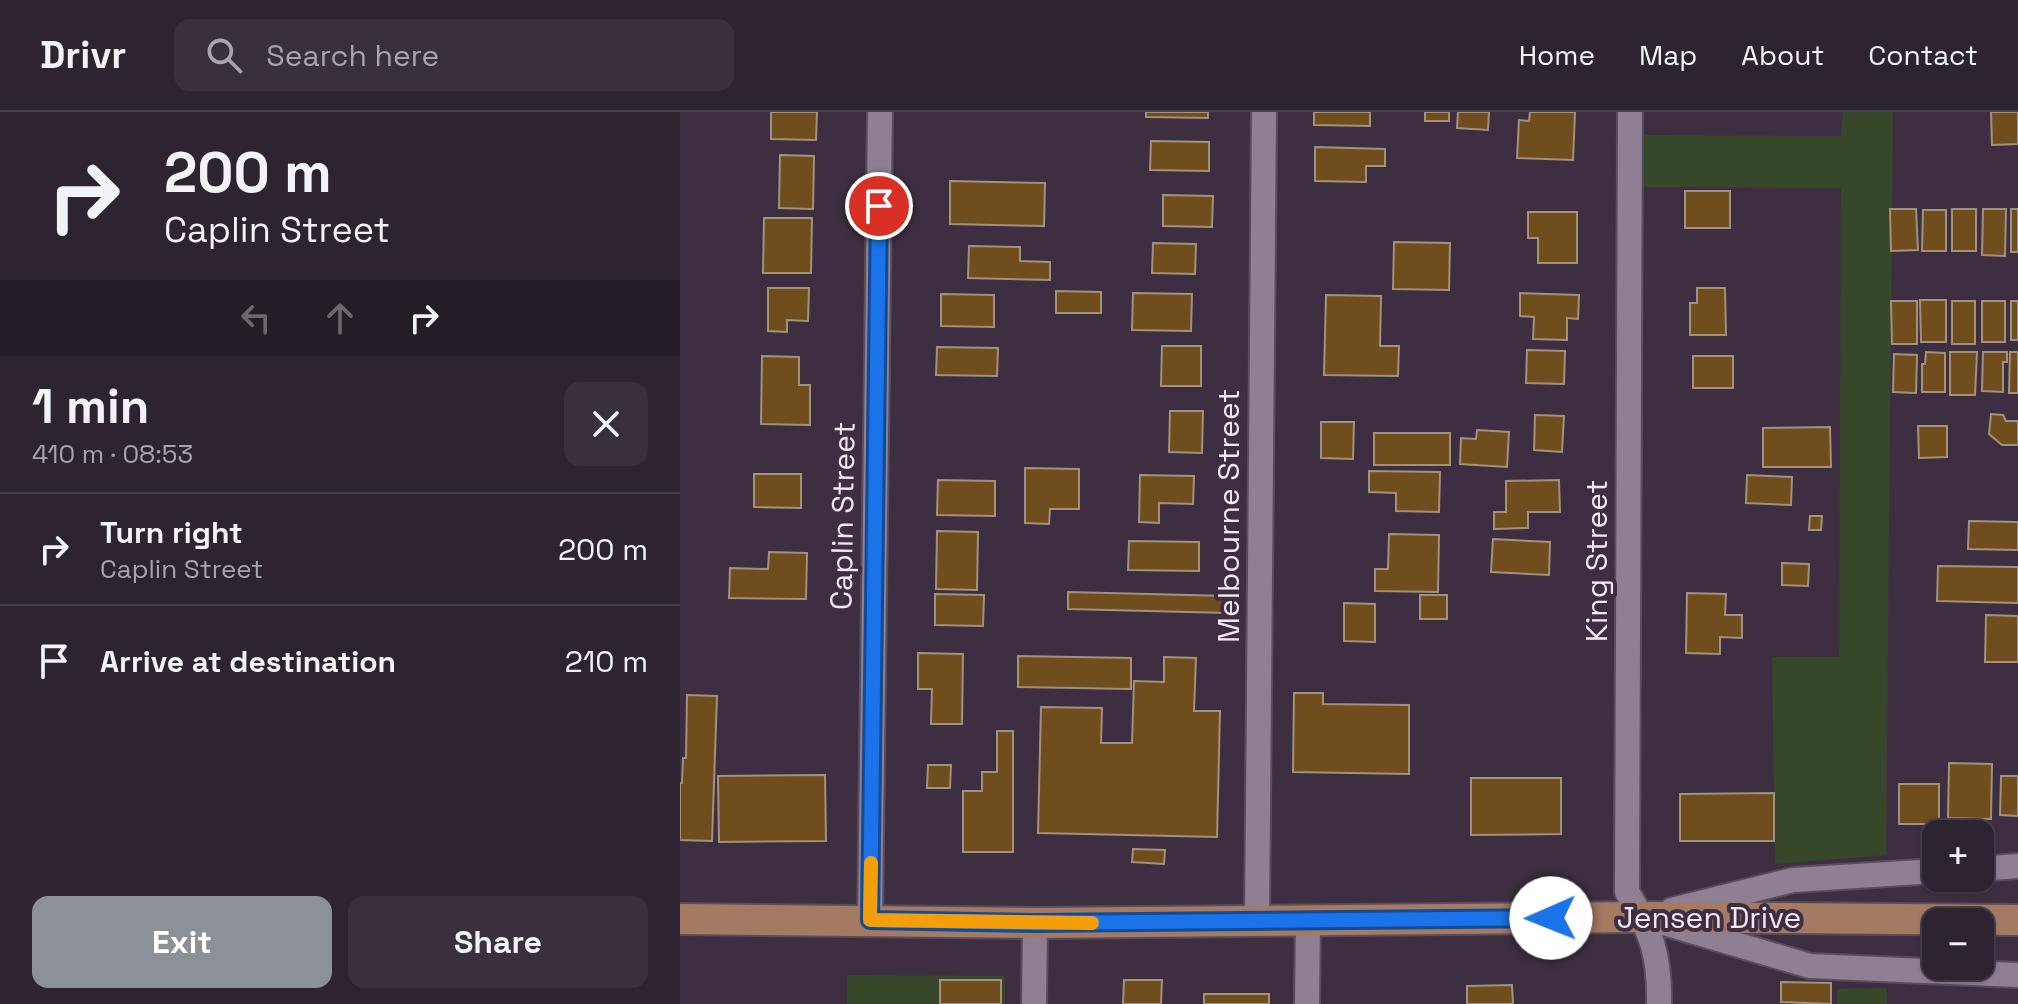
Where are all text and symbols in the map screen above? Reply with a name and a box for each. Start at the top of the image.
search box [174,19,734,91]
text: Drivr [40,31,126,79]
icon: search [202,33,246,77]
text: Search here [266,36,439,75]
text: Home [1519,37,1595,73]
text: Map [1639,37,1697,73]
text: About [1741,37,1824,73]
text: Contact [1868,37,1978,73]
text: 200 m [164,137,332,208]
icon: right [32,144,136,248]
pin [845,172,913,240]
icon: arrive [857,184,901,228]
text: Caplin Street [164,207,390,253]
icon: left [234,296,278,340]
icon: ahead [318,296,362,340]
icon: right [402,296,446,340]
text: 1 min [32,376,149,437]
button: close [564,382,648,466]
street label: Melbourne Street [1209,389,1248,643]
street label: Caplin Street [821,422,864,610]
text: 410 m · 08:53 [32,437,193,471]
street label: King Street [1577,480,1616,642]
text: Turn right [100,513,243,552]
icon: right [32,527,76,571]
text: 200 m [558,530,648,569]
text: Caplin Street [100,552,263,586]
icon: arrive [32,639,76,683]
text: Arrive at destination [100,642,396,681]
text: 210 m [565,642,648,681]
map controls [1922,820,1994,980]
button: + [1922,820,1994,892]
position arrow [1509,876,1593,960]
button: Exit [32,896,332,988]
button: Share [348,896,648,988]
street label: Jensen Drive [1617,898,1801,937]
button: − [1922,908,1994,980]

